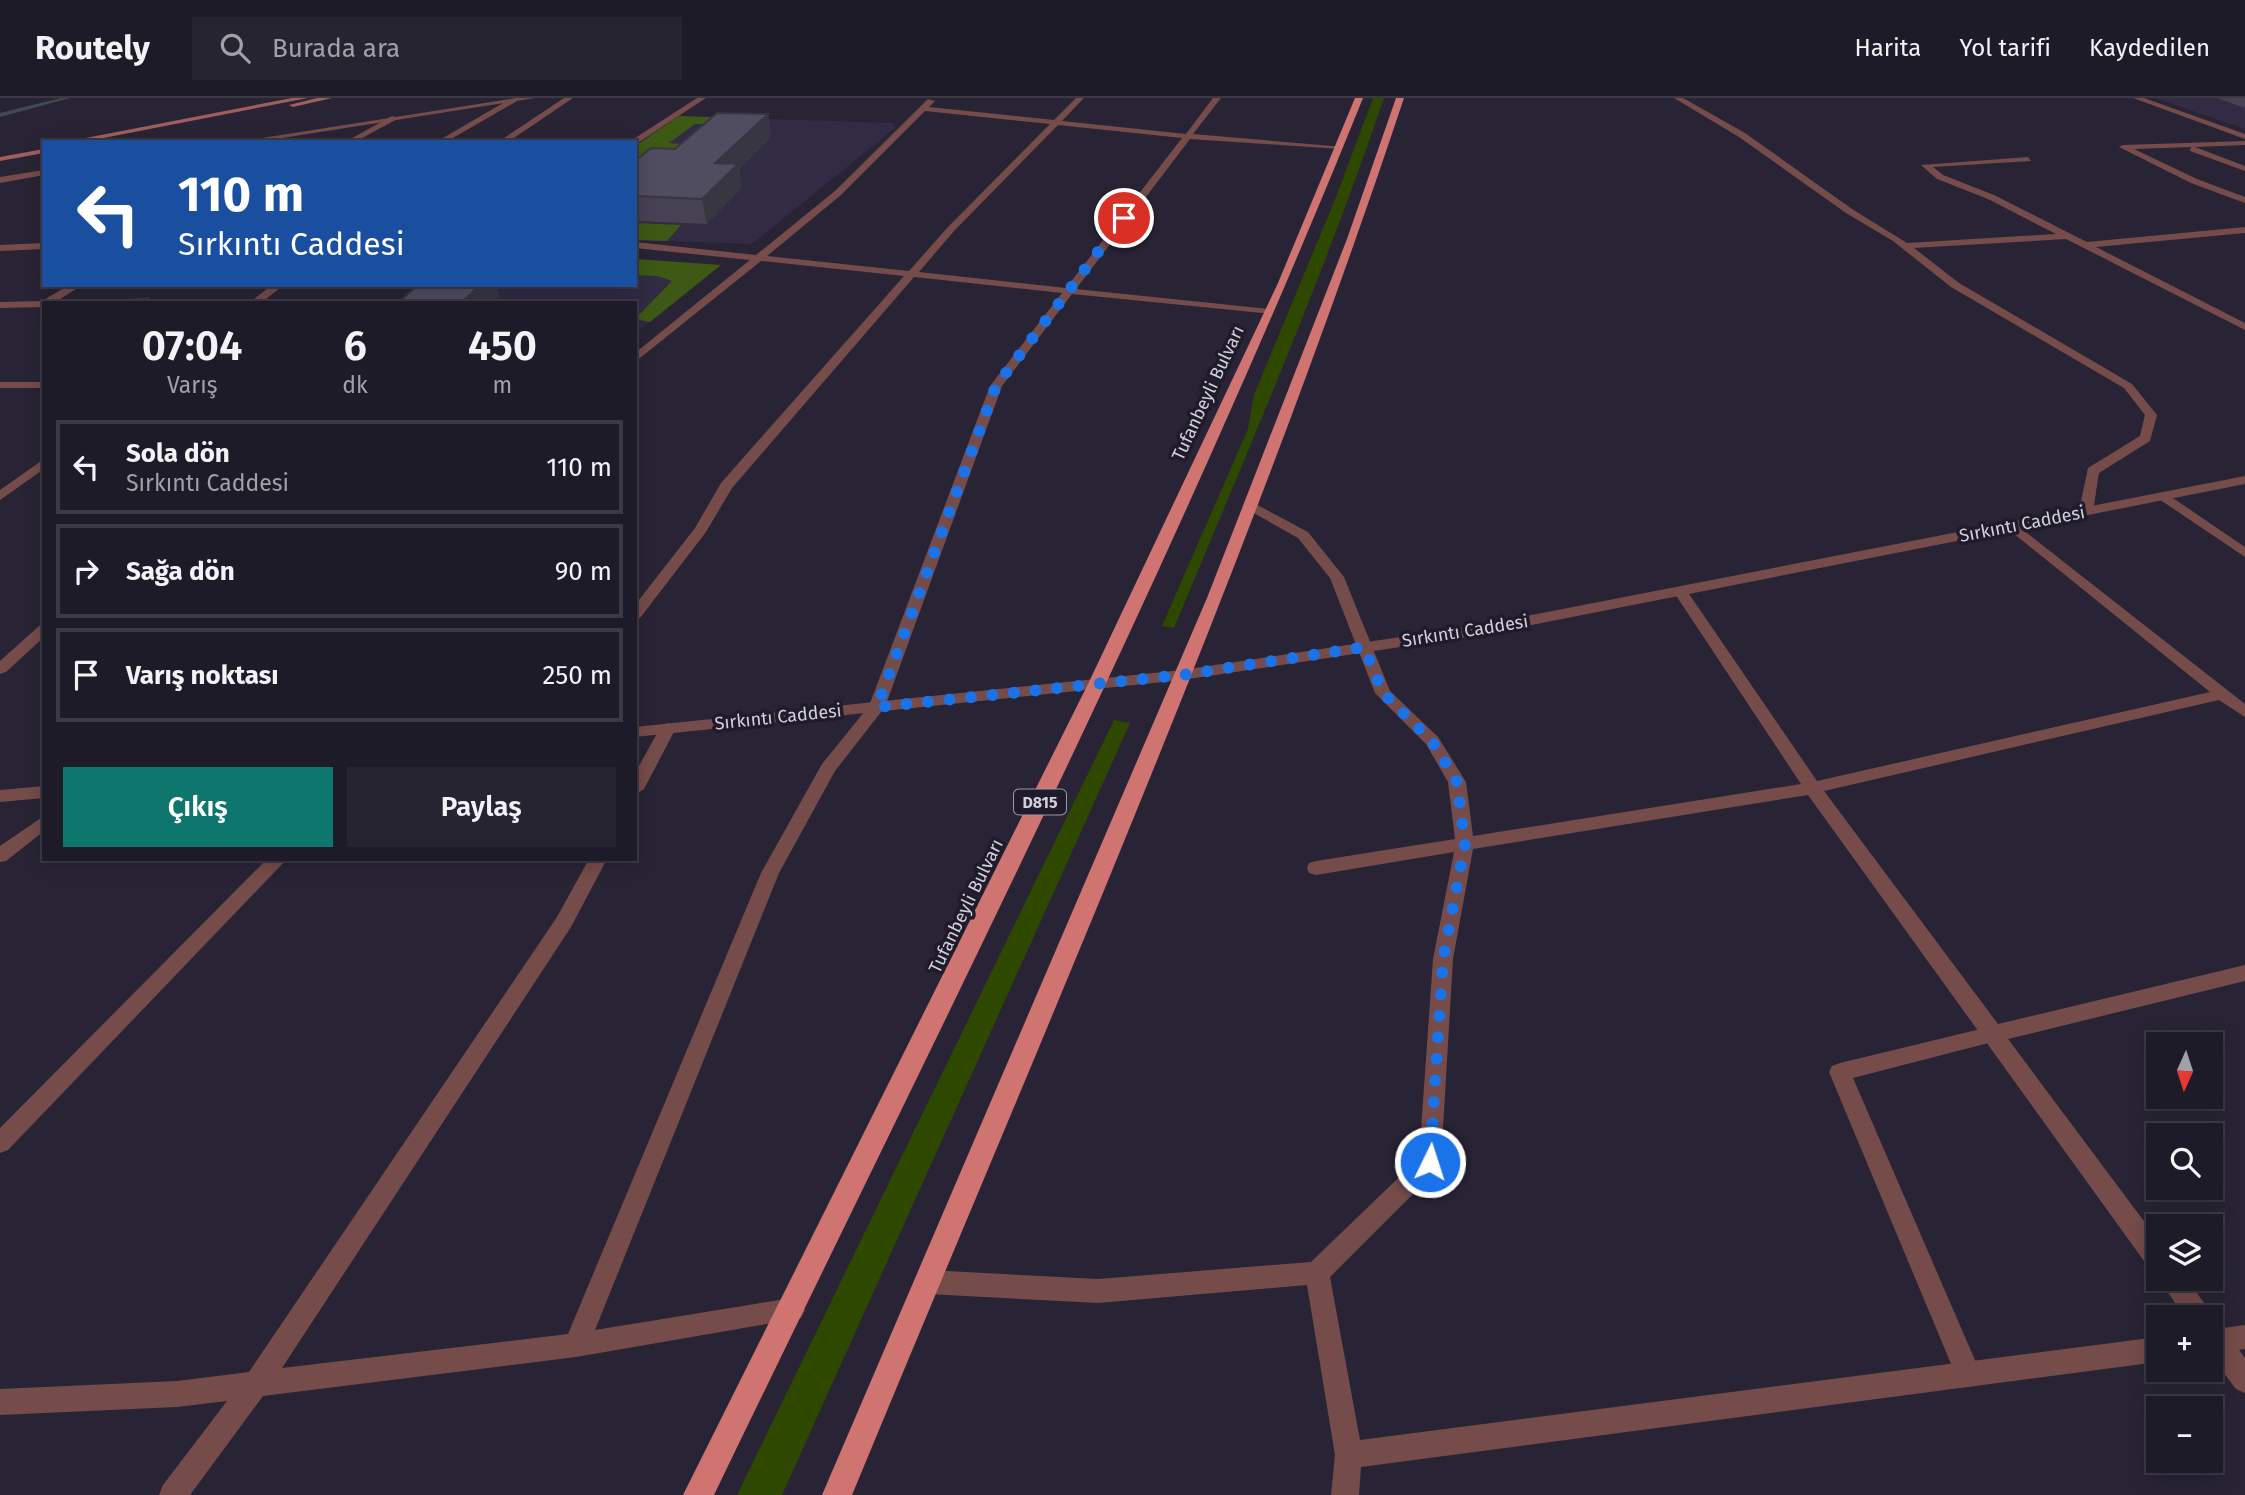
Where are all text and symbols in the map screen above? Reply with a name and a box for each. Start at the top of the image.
search box [192,17,682,80]
text: Routely [35,28,150,68]
icon: search [216,29,254,67]
text: Burada ara [272,33,400,64]
text: Harita [1854,34,1921,62]
text: Yol tarifi [1959,34,2051,62]
text: Kaydedilen [2089,34,2210,62]
text: 110 m [178,165,304,224]
icon: left [63,168,154,259]
pin [1094,188,1154,248]
icon: arrive [1105,199,1143,237]
text: Sırkıntı Caddesi [178,225,405,263]
text: 07:04 [142,321,243,371]
text: 6 [343,321,367,371]
text: 450 [468,321,537,371]
street label: Tufanbeyli Bulvarı [1167,322,1249,464]
text: Varış [167,371,217,399]
text: dk [342,371,368,399]
text: m [493,371,512,399]
text: Sola dön [126,438,230,469]
icon: left [67,448,105,486]
text: 110 m [546,452,612,483]
text: Sırkıntı Caddesi [126,469,289,497]
street label: Sırkıntı Caddesi [1957,501,2087,547]
icon: right [67,552,105,590]
text: Sağa dön [126,556,235,587]
text: 90 m [555,556,612,587]
street label: Sırkıntı Caddesi [1400,610,1530,652]
icon: arrive [67,656,105,694]
text: Varış noktası [126,660,279,691]
text: 250 m [542,660,612,691]
street label: Sırkıntı Caddesi [713,699,843,735]
button: Çıkış [63,767,333,847]
button: Paylaş [347,767,616,847]
road number: D815 [1014,790,1066,814]
street label: Tufanbeyli Bulvarı [924,835,1008,977]
north arrow [2146,1032,2222,1110]
map controls [2146,1032,2223,1473]
button: search [2146,1123,2223,1200]
position arrow [1393,1125,1467,1199]
button: layers [2146,1214,2223,1291]
button: + [2146,1305,2223,1382]
button: − [2146,1396,2223,1473]

